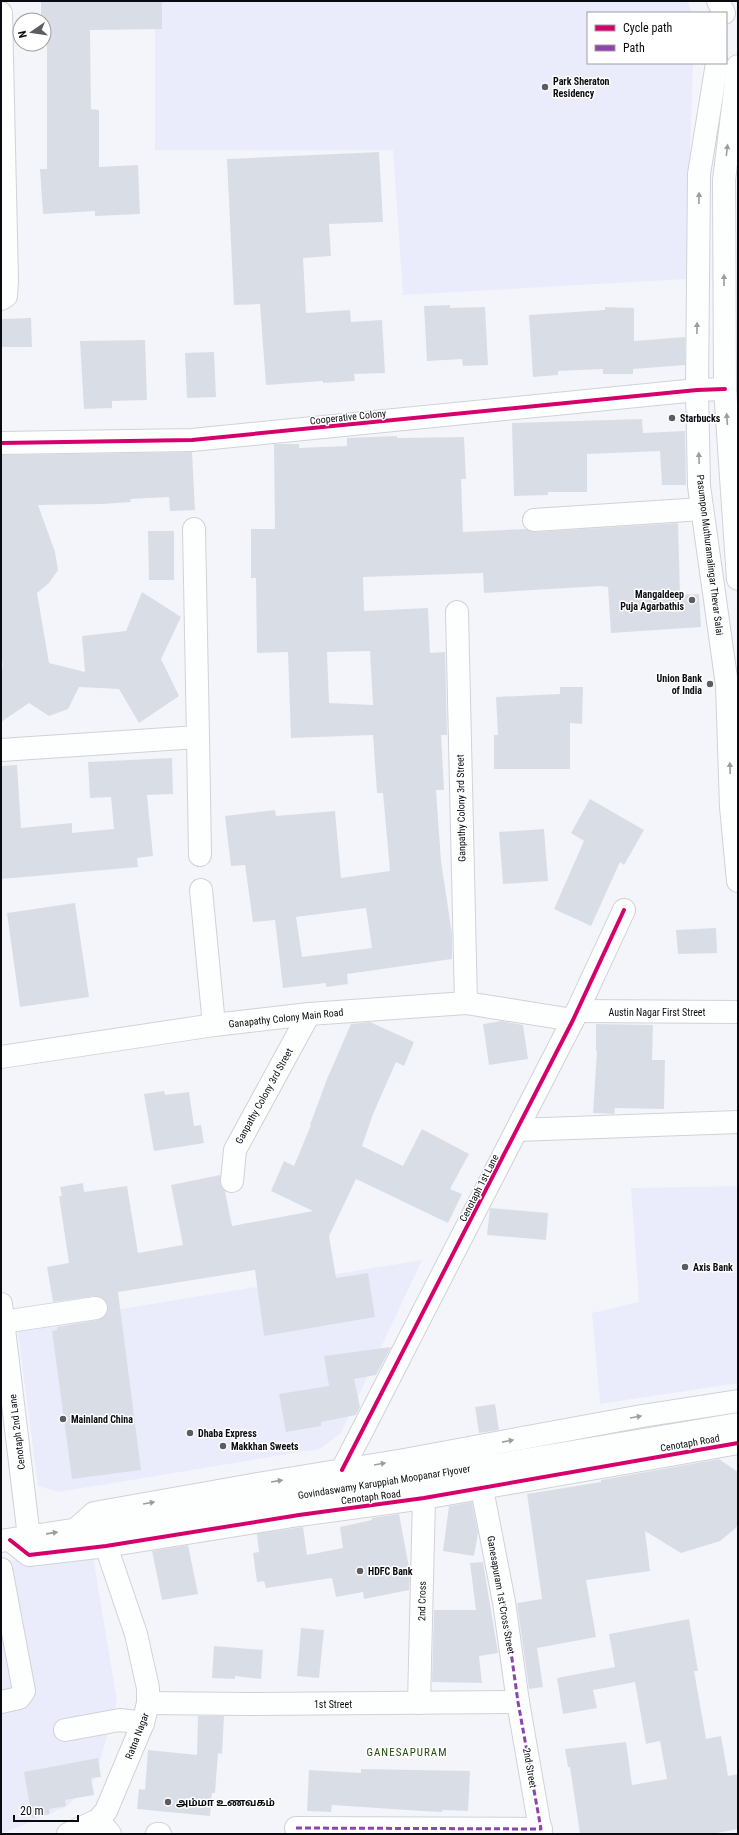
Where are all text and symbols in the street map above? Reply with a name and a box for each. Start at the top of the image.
north arrow [12,12,52,52]
legend [587,12,727,64]
text: Cycle path [623,21,673,35]
text: N [16,29,30,39]
text: Path [623,41,645,55]
place label: Park Sheraton Residency [553,76,610,99]
marker: Park Sheraton Residency [540,82,550,92]
one-way arrow [724,144,730,156]
one-way arrow [696,191,702,204]
one-way arrow [721,273,727,286]
one-way arrow [694,321,700,334]
street label: Cooperative Colony [309,408,387,426]
marker: Starbucks [667,413,677,423]
place label: Starbucks [680,413,721,424]
one-way arrow [724,413,731,425]
one-way arrow [695,452,702,464]
street label: Pasumpon Muthuramalingar Thevar Salai [695,474,725,636]
place label: Mangaldeep Puja Agarbathis [620,589,684,612]
marker: Mangaldeep Puja Agarbathis [687,595,697,605]
place label: Union Bank of India [657,673,702,696]
marker: Union Bank of India [705,679,715,689]
street label: Ganpathy Colony 3rd Street [455,754,467,862]
one-way arrow [727,761,733,774]
street label: Ganapathy Colony Main Road [228,1006,344,1030]
street label: Austin Nagar First Street [609,1007,706,1018]
street label: Ganpathy Colony 3rd Street [233,1046,295,1146]
street label: Cenotaph 1st Lane [457,1152,501,1223]
marker: Axis Bank [680,1262,690,1272]
place label: Axis Bank [693,1262,733,1273]
street label: Cenotaph 2nd Lane [7,1393,27,1470]
marker: Mainland China [58,1414,68,1424]
place label: Mainland China [71,1414,133,1425]
one-way arrow [630,1414,642,1420]
marker: Dhaba Express [185,1428,195,1438]
place label: Dhaba Express [198,1428,257,1439]
street label: Cenotaph Road [659,1432,721,1454]
one-way arrow [502,1437,514,1443]
marker: Makkhan Sweets [218,1441,228,1451]
place label: Makkhan Sweets [231,1441,299,1452]
one-way arrow [374,1461,386,1467]
street label: Govindaswamy Karuppiah Moopanar Flyover [297,1463,471,1501]
one-way arrow [271,1478,283,1484]
street label: Cenotaph Road [340,1488,402,1506]
one-way arrow [143,1500,155,1506]
one-way arrow [46,1530,58,1536]
street label: Ganesapuram 1st Cross Street [485,1535,517,1655]
marker: HDFC Bank [355,1566,365,1576]
place label: HDFC Bank [368,1566,413,1577]
street label: 2nd Cross [416,1581,428,1621]
street label: 1st Street [314,1699,352,1710]
street label: Ratna Nagar [123,1711,151,1761]
district label: GANESAPURAM [367,1746,447,1759]
street label: 2nd Street [521,1747,539,1789]
scale bar [14,1797,78,1823]
marker: அம்மா உணவகம் [163,1797,173,1807]
place label: அம்மா உணவகம் [176,1797,275,1808]
text: 20 m [20,1804,44,1818]

